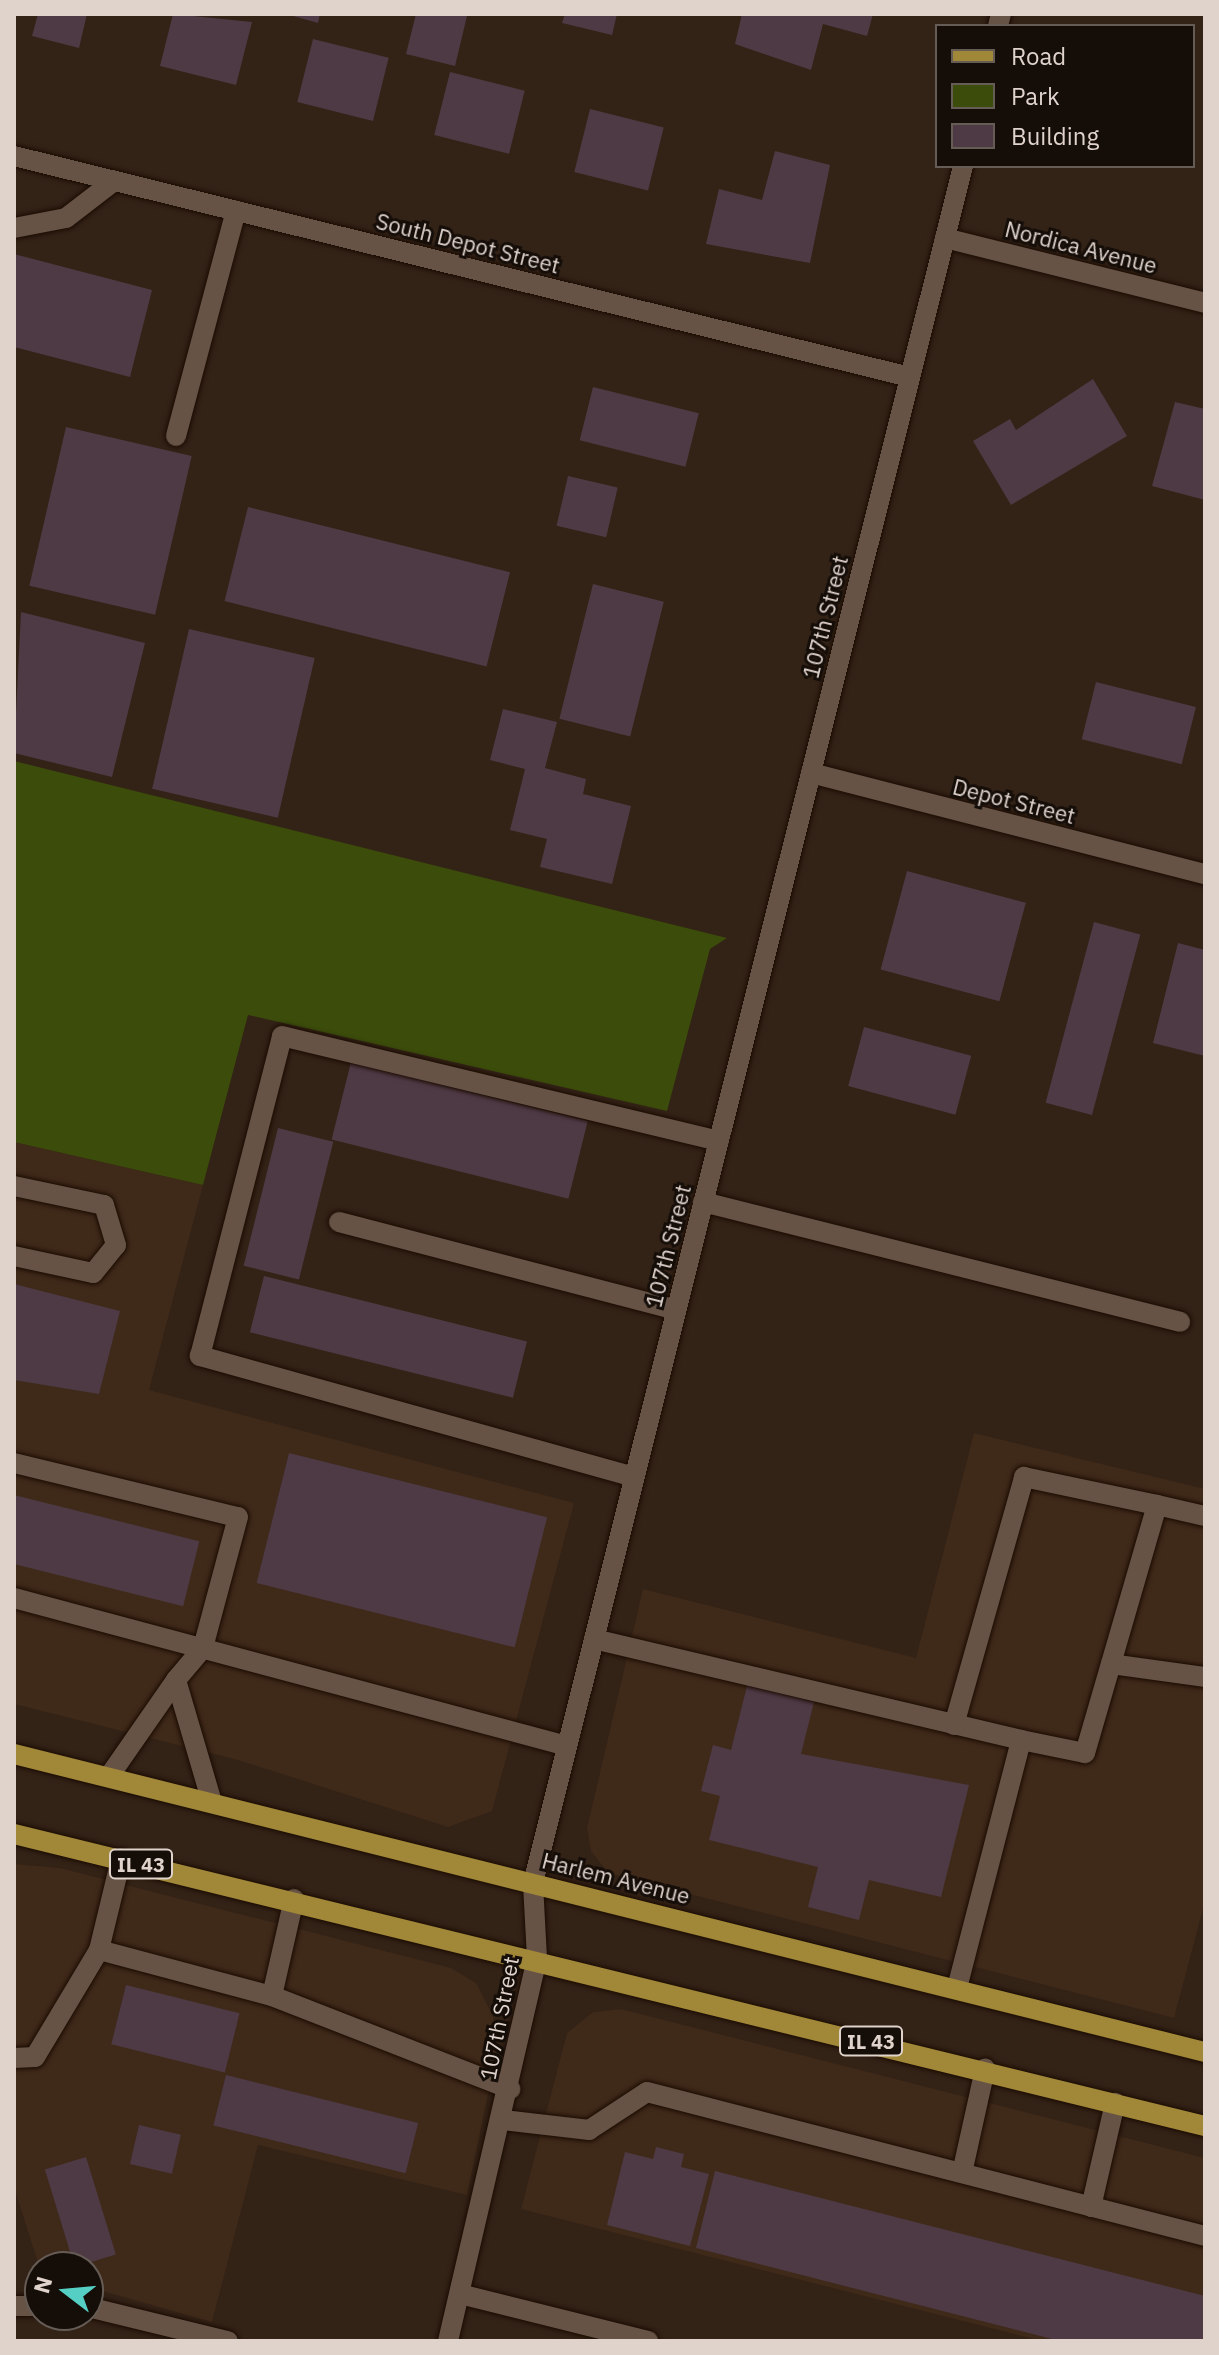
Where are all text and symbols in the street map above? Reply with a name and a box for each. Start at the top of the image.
legend [935,24,1195,168]
text: Road [1011,40,1066,72]
text: Park [1011,80,1060,112]
text: Building [1011,120,1099,152]
street label: South Depot Street [374,207,562,279]
street label: Nordica Avenue [1002,215,1160,279]
street label: 107th Street [797,553,853,681]
street label: Depot Street [950,773,1078,829]
street label: 107th Street [640,1182,696,1310]
street label: Harlem Avenue [539,1847,693,1909]
road number: IL 43 [109,1848,173,1880]
street label: 107th Street [474,1954,524,2082]
road number: IL 43 [839,2025,903,2057]
north arrow [24,2251,104,2331]
text: N [26,2273,59,2296]

